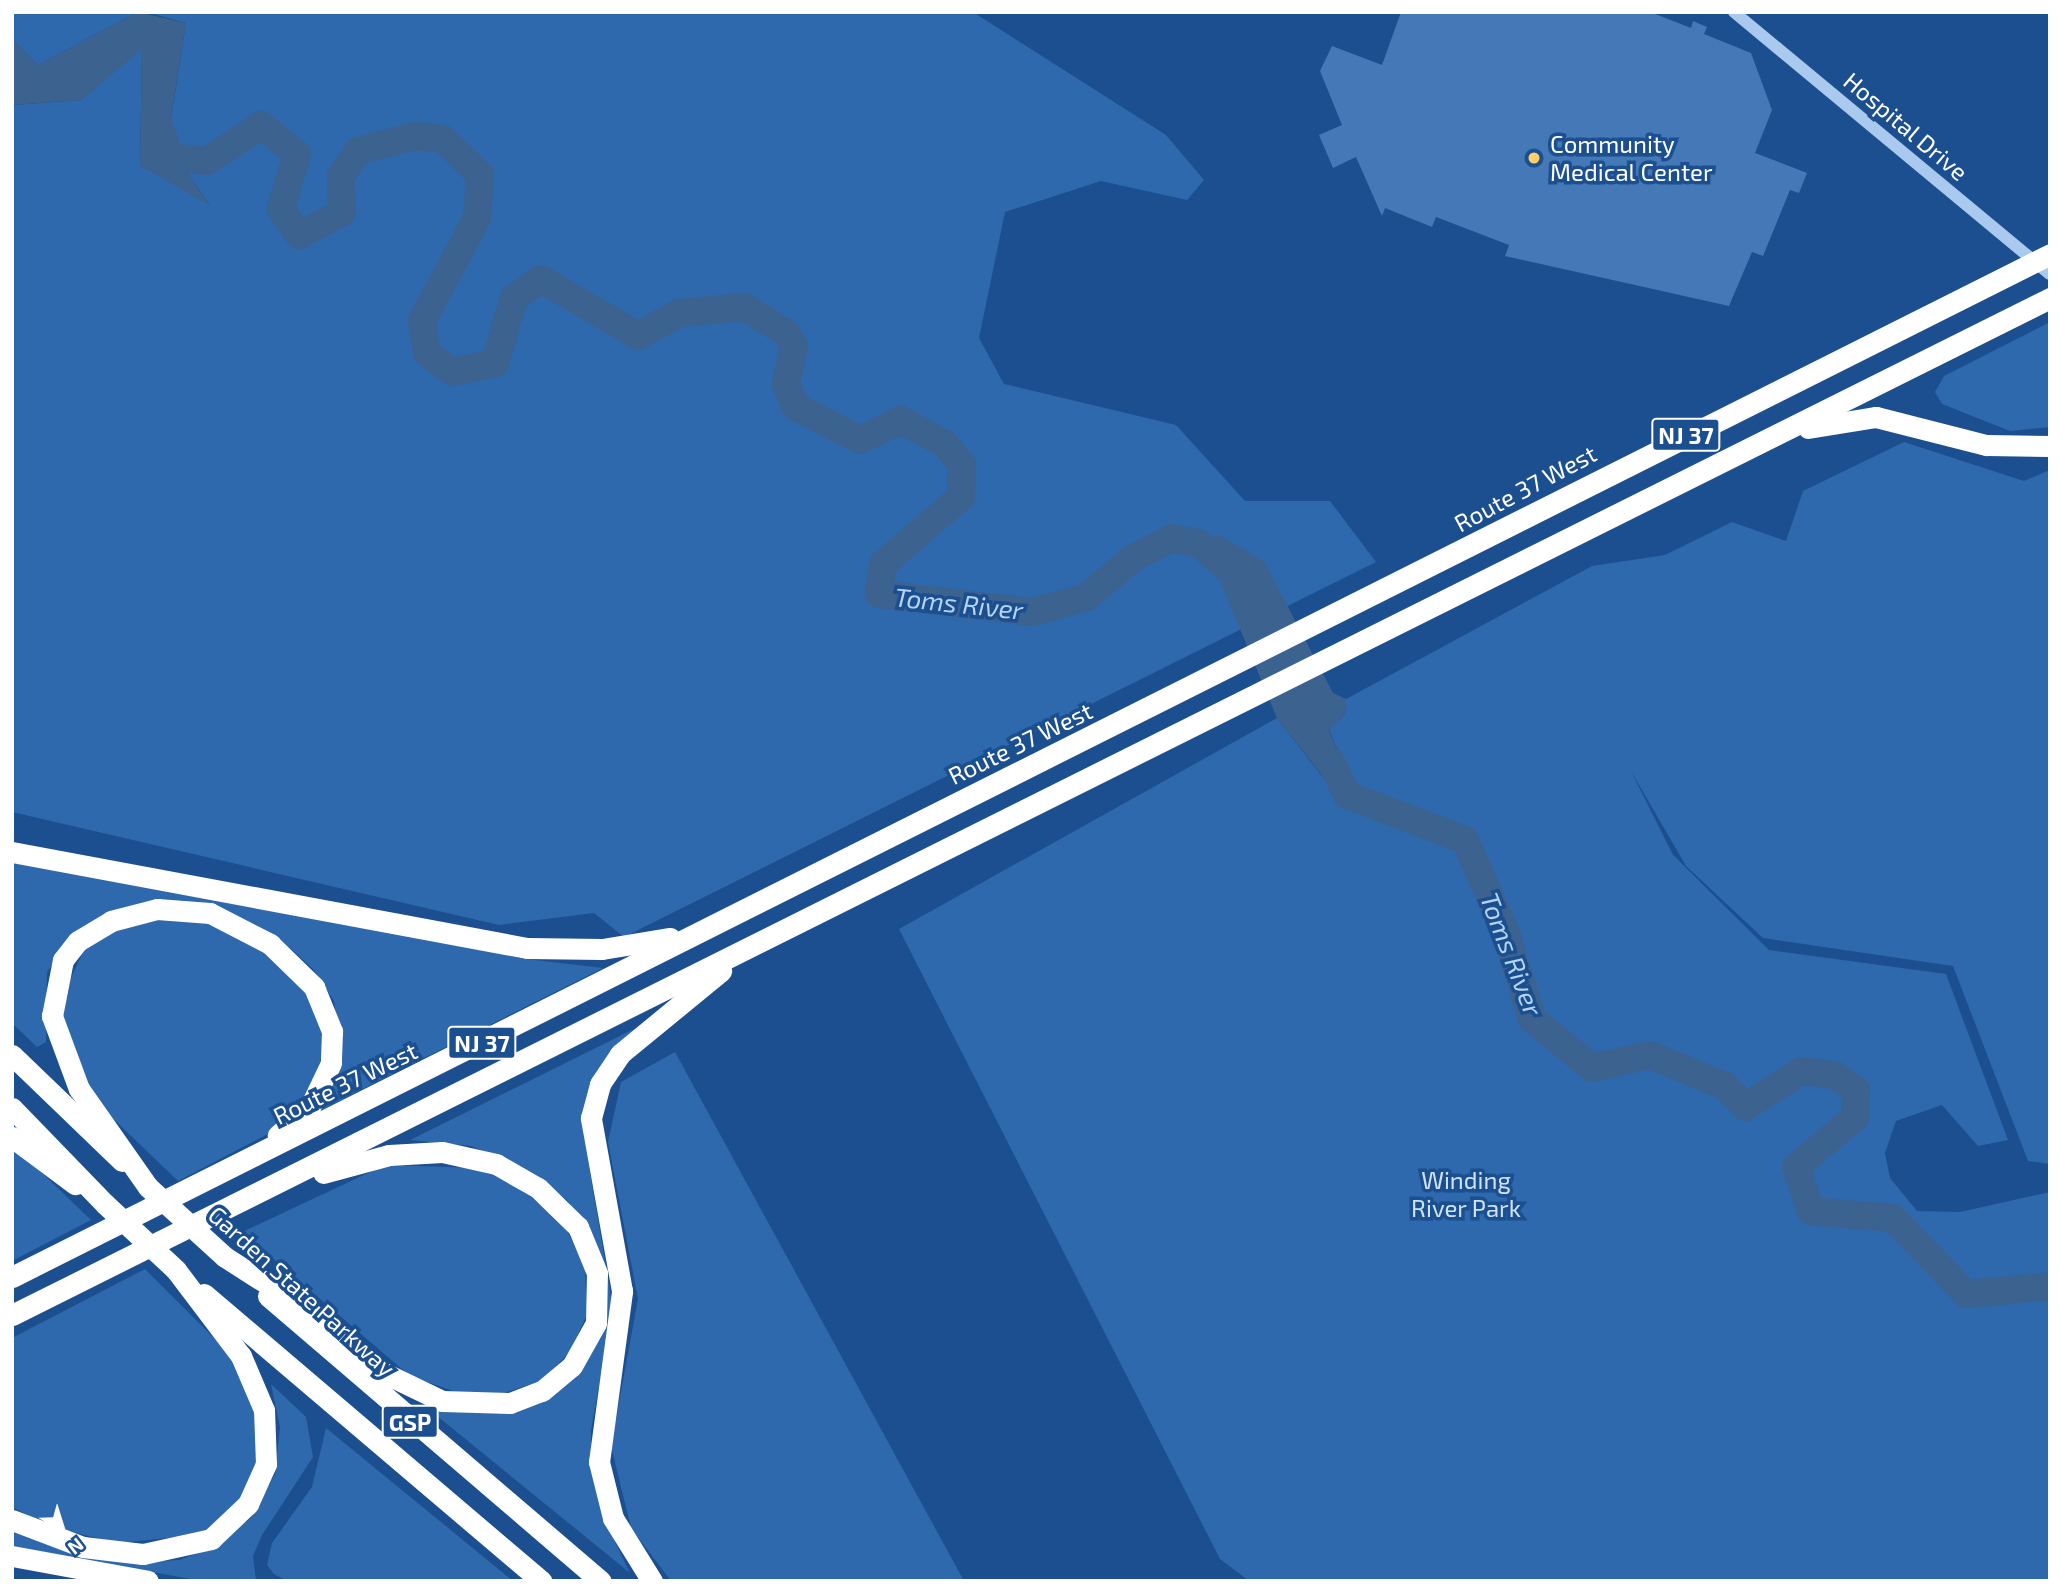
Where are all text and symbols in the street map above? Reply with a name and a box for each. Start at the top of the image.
street label: Hospital Drive [1838,66,1974,186]
place label: Community Medical Center [1550,130,1713,186]
marker: Community Medical Center [1524,148,1544,168]
road number: NJ 37 [1651,416,1721,454]
street label: Route 37 West [1449,438,1601,538]
water label: Toms River [893,581,1025,625]
street label: Route 37 West [943,696,1097,790]
water label: Toms River [1474,888,1550,1020]
road number: NJ 37 [447,1024,517,1062]
street label: Route 37 West [268,1036,422,1130]
park label: Winding River Park [1411,1166,1521,1222]
street label: Garden State Parkway [203,1200,401,1382]
road number: GSP [380,1402,440,1442]
north arrow [28,1495,98,1565]
text: N [64,1534,89,1560]

